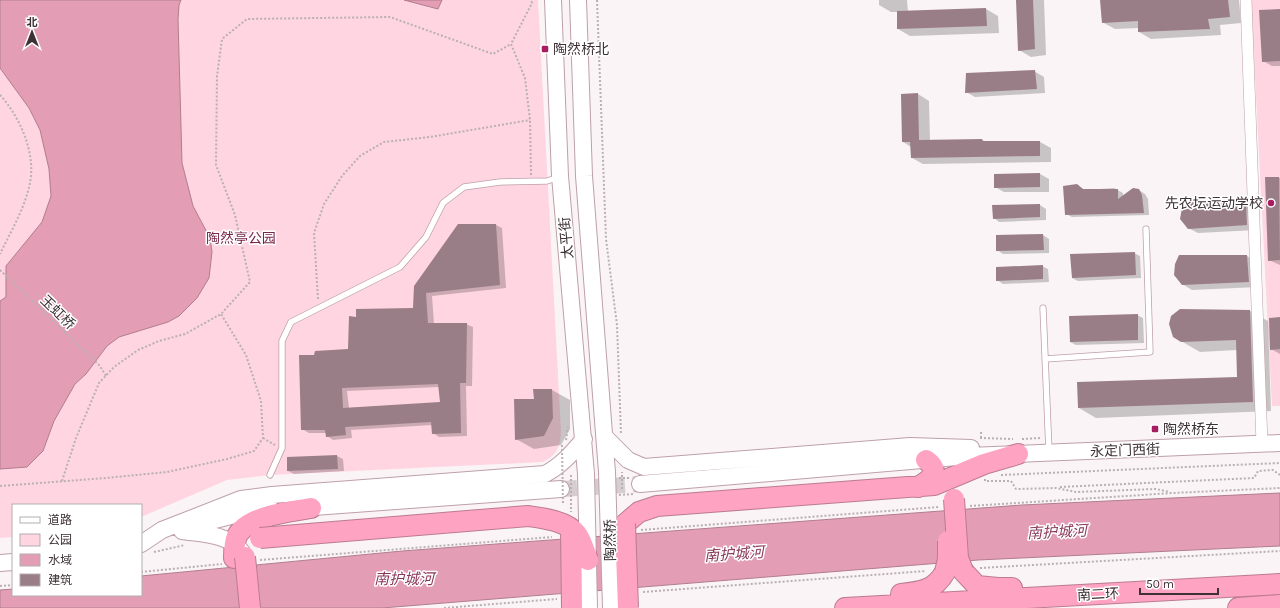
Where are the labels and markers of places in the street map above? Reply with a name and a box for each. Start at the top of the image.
place label: 陶然桥北 [553,41,609,58]
marker: 陶然桥北 [540,44,550,54]
place label: 先农坛运动学校 [1165,195,1263,212]
marker: 先农坛运动学校 [1266,198,1276,208]
place label: 陶然桥东 [1163,421,1219,438]
marker: 陶然桥东 [1150,424,1160,434]

